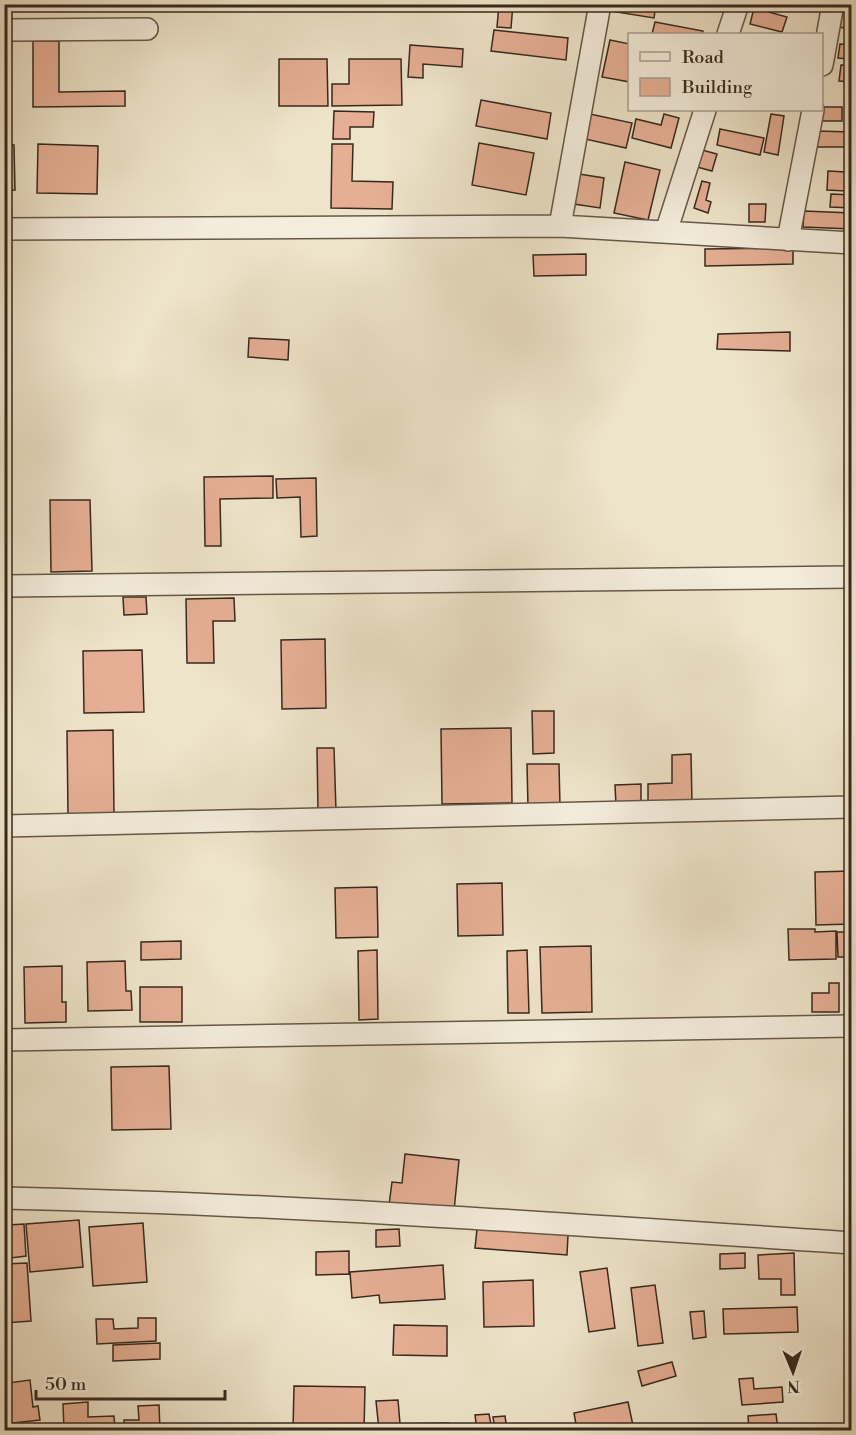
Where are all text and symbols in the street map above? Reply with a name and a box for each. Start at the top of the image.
legend [628,33,823,111]
text: Road [682,46,725,69]
text: Building [681,76,753,99]
north arrow [763,1342,823,1402]
scale bar [36,1363,225,1401]
text: 50 m [45,1373,87,1396]
text: N [786,1376,800,1396]

